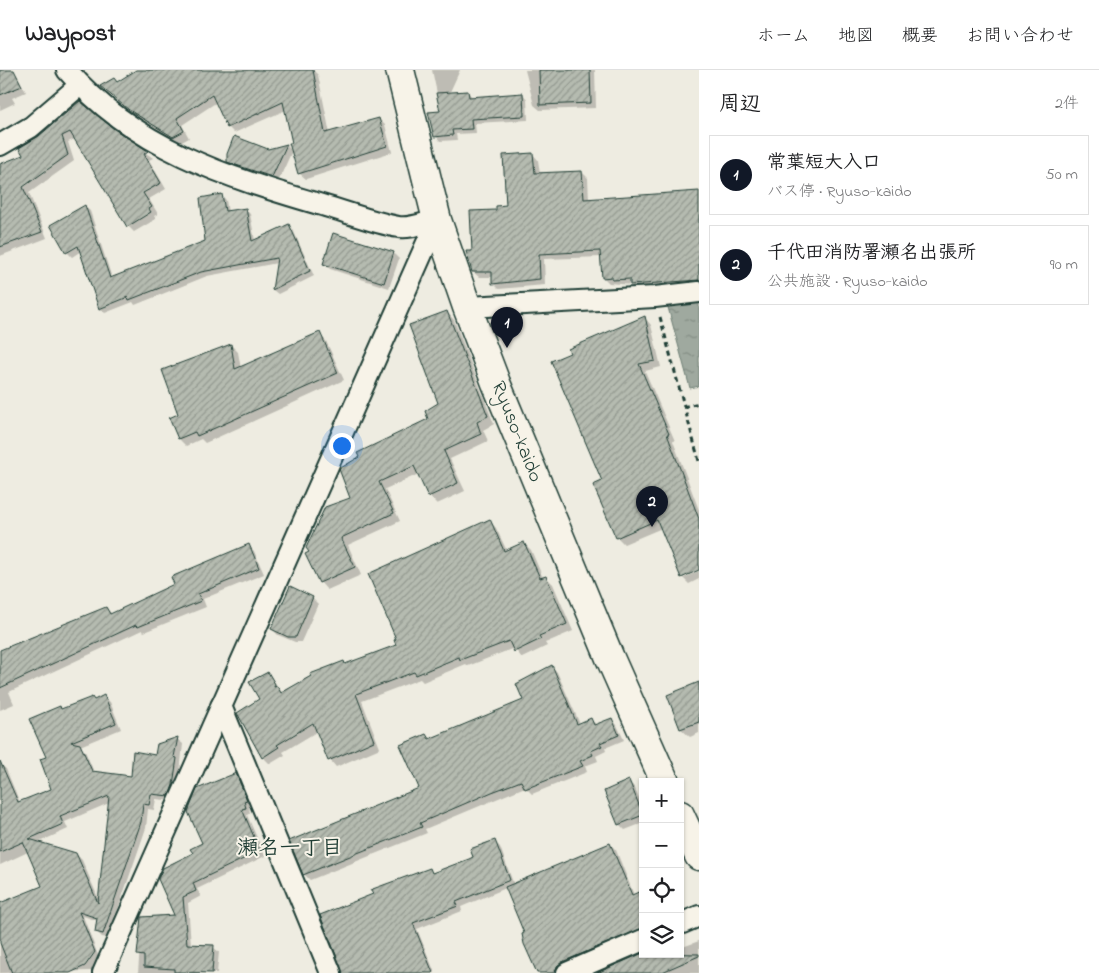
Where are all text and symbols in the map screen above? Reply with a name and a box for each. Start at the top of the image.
text: Waypost [25,17,116,52]
text: ホーム [757,24,810,50]
text: 地図 [838,24,874,50]
text: 概要 [902,24,938,50]
text: お問い合わせ [966,24,1074,50]
text: 周辺 [719,90,761,120]
text: 2件 [1055,92,1079,116]
text: 常葉短大入口 [767,150,881,177]
text: 1 [733,163,739,187]
text: 50 m [1046,163,1078,187]
text: バス停 · Ryuso-kaido [767,180,912,204]
text: 千代田消防署瀬名出張所 [767,240,976,267]
text: 2 [732,253,740,277]
text: 90 m [1050,253,1078,277]
text: 公共施設 · Ryuso-kaido [767,270,928,294]
pin: 1 [491,307,523,348]
street label: Ryuso-kaido [483,377,549,487]
your location [329,433,355,459]
pin: 2 [636,486,668,527]
map controls [639,778,684,958]
button: + [639,778,684,823]
button: − [639,823,684,868]
district label: 瀬名一丁目 [238,834,343,864]
button: locate [639,868,684,913]
button: layers [639,913,684,958]

